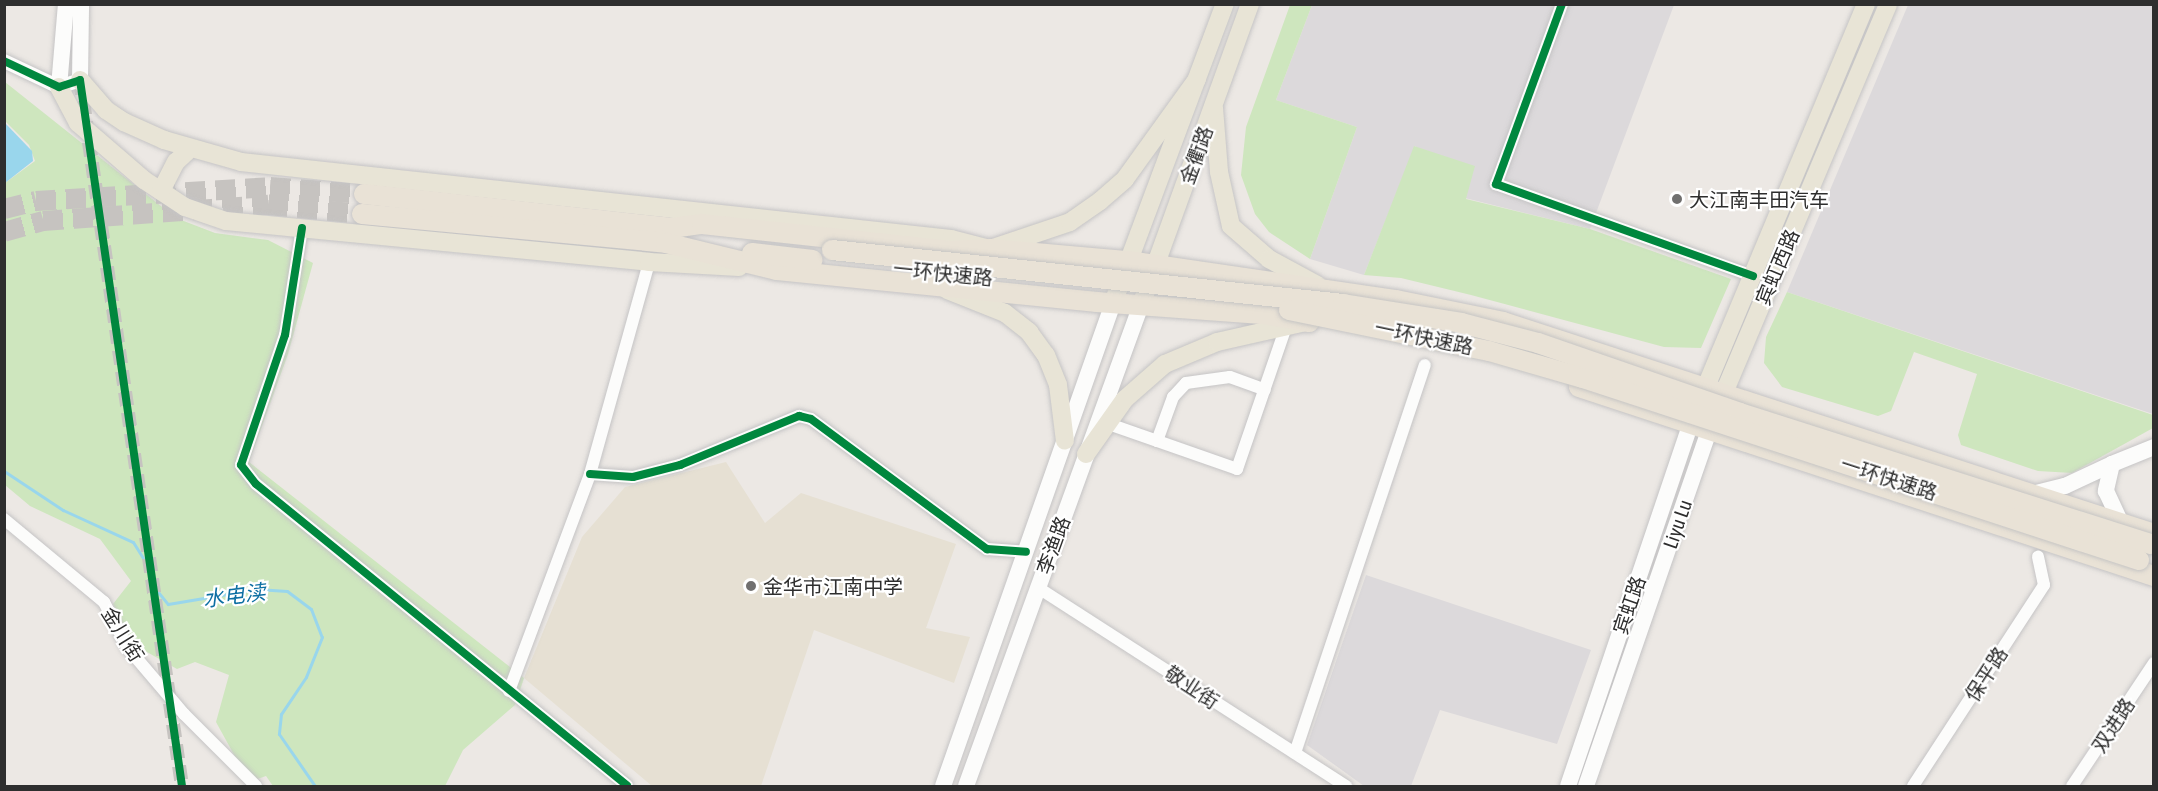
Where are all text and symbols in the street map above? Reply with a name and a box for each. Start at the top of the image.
street label: 金衢路 [1174,123,1218,187]
place label: 大江南丰田汽车 [1689,187,1829,211]
marker: 大江南丰田汽车 [1670,192,1684,206]
street label: 宾虹西路 [1750,225,1804,309]
street label: 一环快速路 [892,256,994,290]
street label: 一环快速路 [1373,315,1475,359]
street label: 一环快速路 [1838,451,1940,505]
street label: Liyu Lu [1657,496,1697,552]
street label: 李渔路 [1031,513,1075,577]
street label: 宾虹路 [1608,573,1650,637]
place label: 金华市江南中学 [763,574,903,598]
water label: 水电渎 [201,579,267,611]
marker: 金华市江南中学 [744,579,758,593]
street label: 金川街 [97,602,149,666]
street label: 保平路 [1960,642,2012,706]
street label: 敬业街 [1160,661,1224,713]
street label: 双进路 [2087,693,2139,757]

